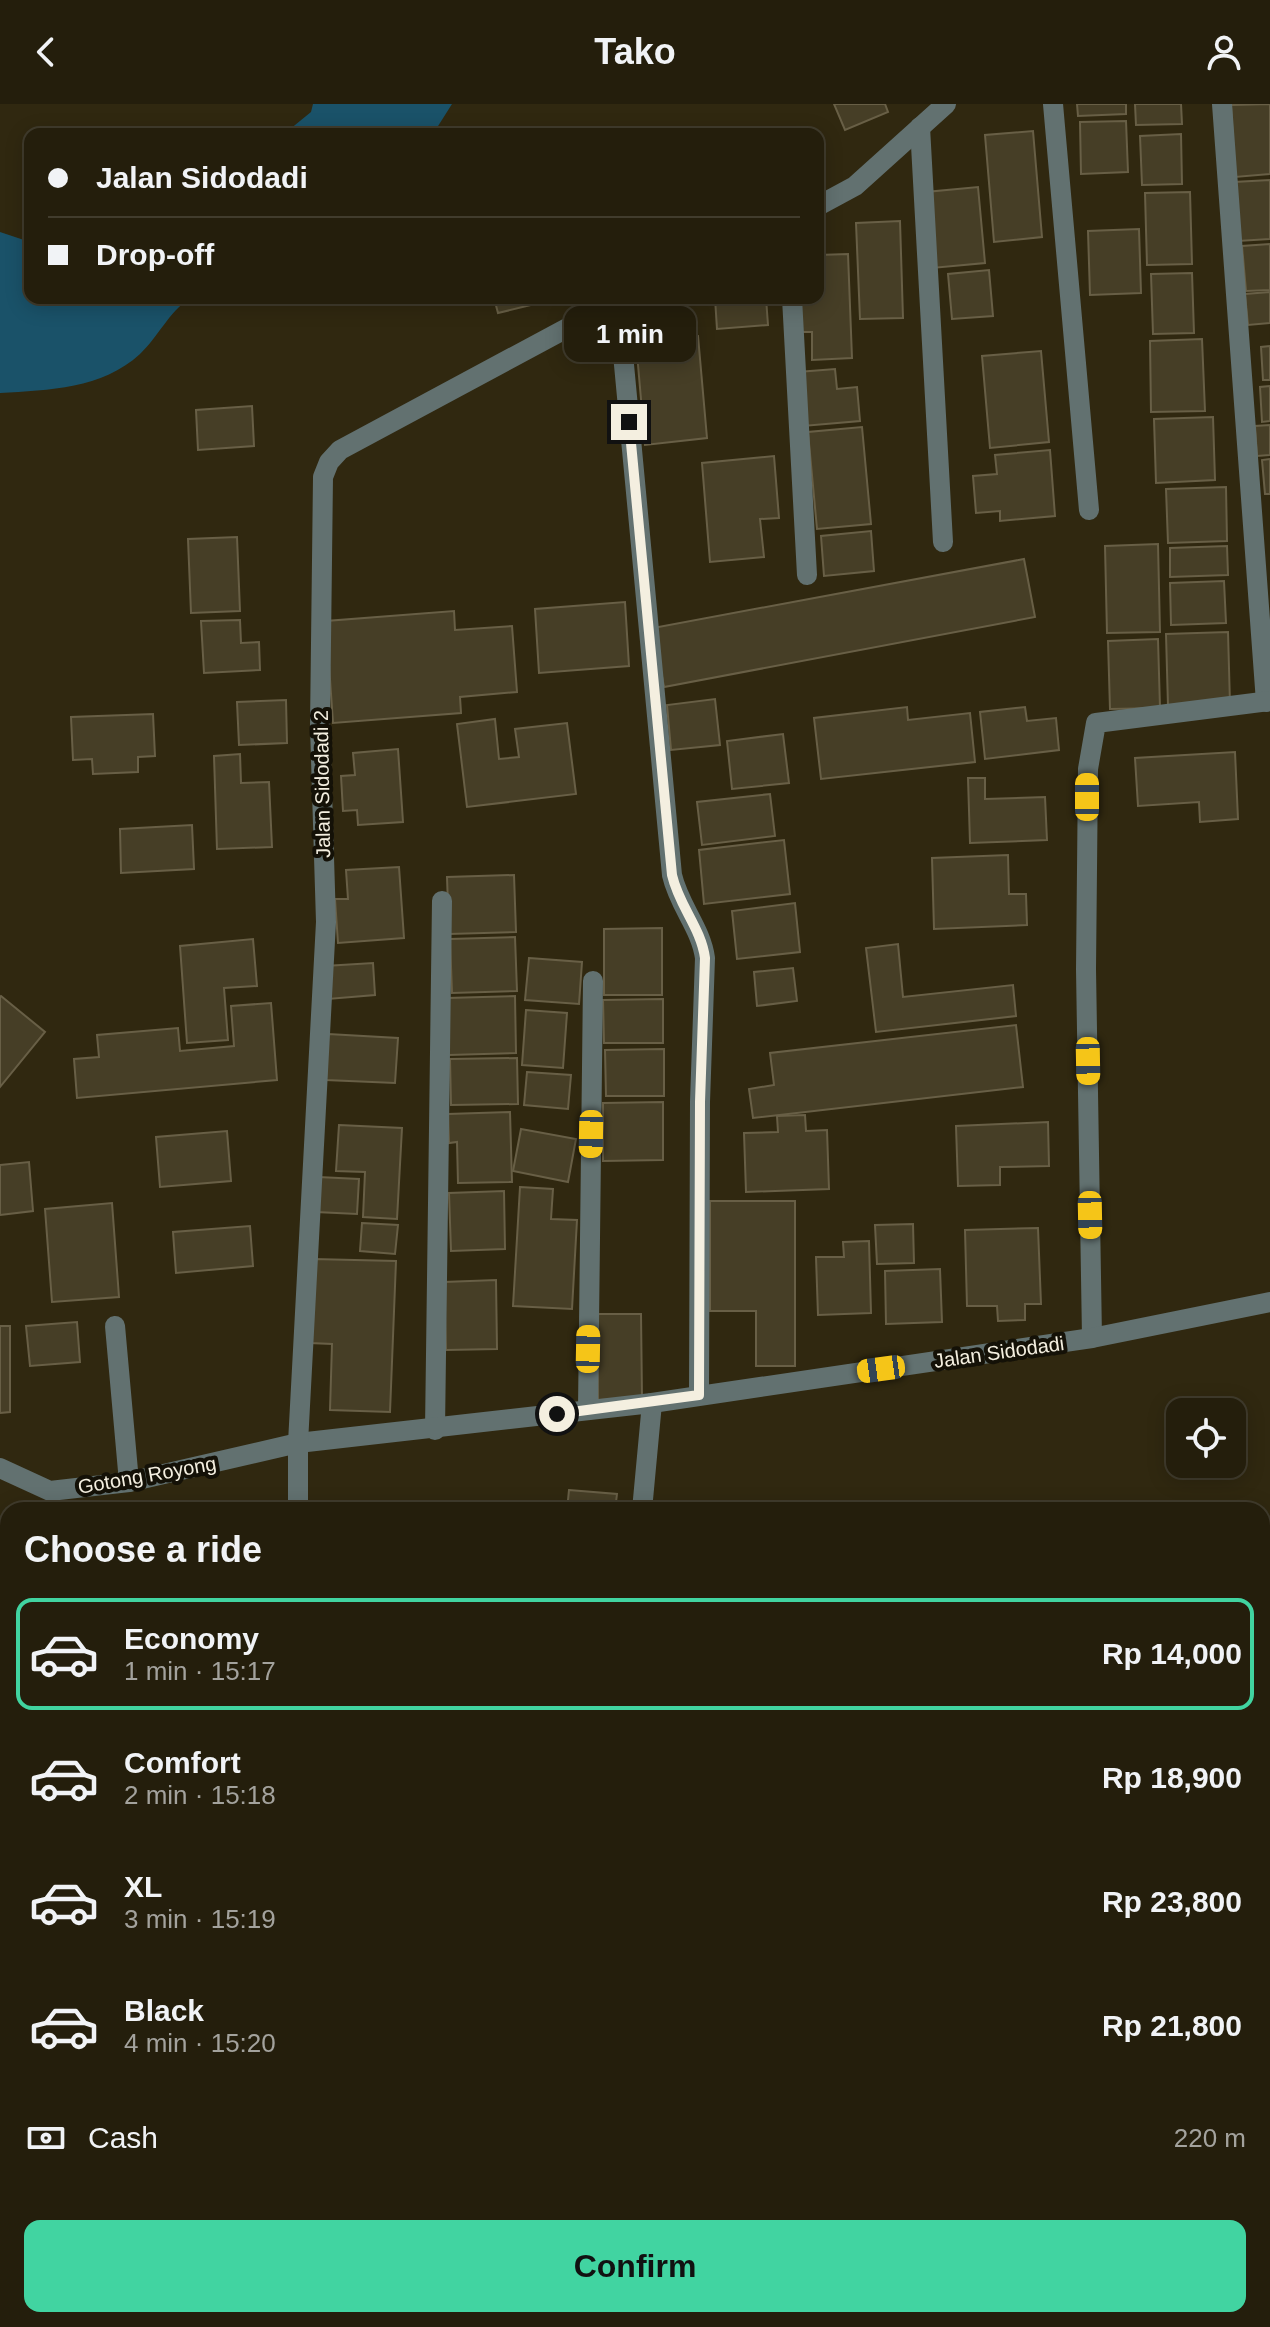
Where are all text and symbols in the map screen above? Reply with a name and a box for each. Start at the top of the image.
icon: back [24,30,68,74]
icon: person [1202,30,1246,74]
text: Tako [594,31,676,72]
text: Jalan Sidodadi [96,161,308,194]
text: Drop-off [96,238,214,271]
callout: 1 min [563,306,695,362]
text: 1 min [596,319,664,349]
route end [611,404,647,440]
street label: Jalan Sidodadi 2 [310,710,334,858]
car [1075,773,1099,821]
car [1076,1037,1100,1085]
car [579,1110,603,1158]
car [1078,1191,1102,1239]
car [576,1325,600,1373]
street label: Jalan Sidodadi [932,1332,1066,1372]
car [856,1354,906,1384]
route start [539,1396,575,1432]
map controls [1166,1398,1246,1478]
button: locate [1166,1398,1246,1478]
street label: Gotong Royong [76,1452,218,1498]
text: Choose a ride [24,1529,262,1570]
icon: car [28,1618,100,1690]
text: Economy [124,1622,259,1655]
text: Rp 14,000 [1102,1637,1242,1670]
text: 1 min · 15:17 [124,1656,276,1686]
icon: car [28,1742,100,1814]
text: Comfort [124,1746,241,1779]
text: Rp 18,900 [1102,1761,1242,1794]
text: 2 min · 15:18 [124,1780,276,1810]
icon: car [28,1866,100,1938]
text: XL [124,1870,162,1903]
text: Rp 23,800 [1102,1885,1242,1918]
text: 3 min · 15:19 [124,1904,276,1934]
icon: car [28,1990,100,2062]
text: Black [124,1994,204,2027]
text: Rp 21,800 [1102,2009,1242,2042]
text: 4 min · 15:20 [124,2028,276,2058]
icon: cash [24,2116,68,2160]
text: Cash [88,2121,158,2154]
text: 220 m [1174,2123,1246,2153]
button: Confirm [24,2220,1246,2312]

